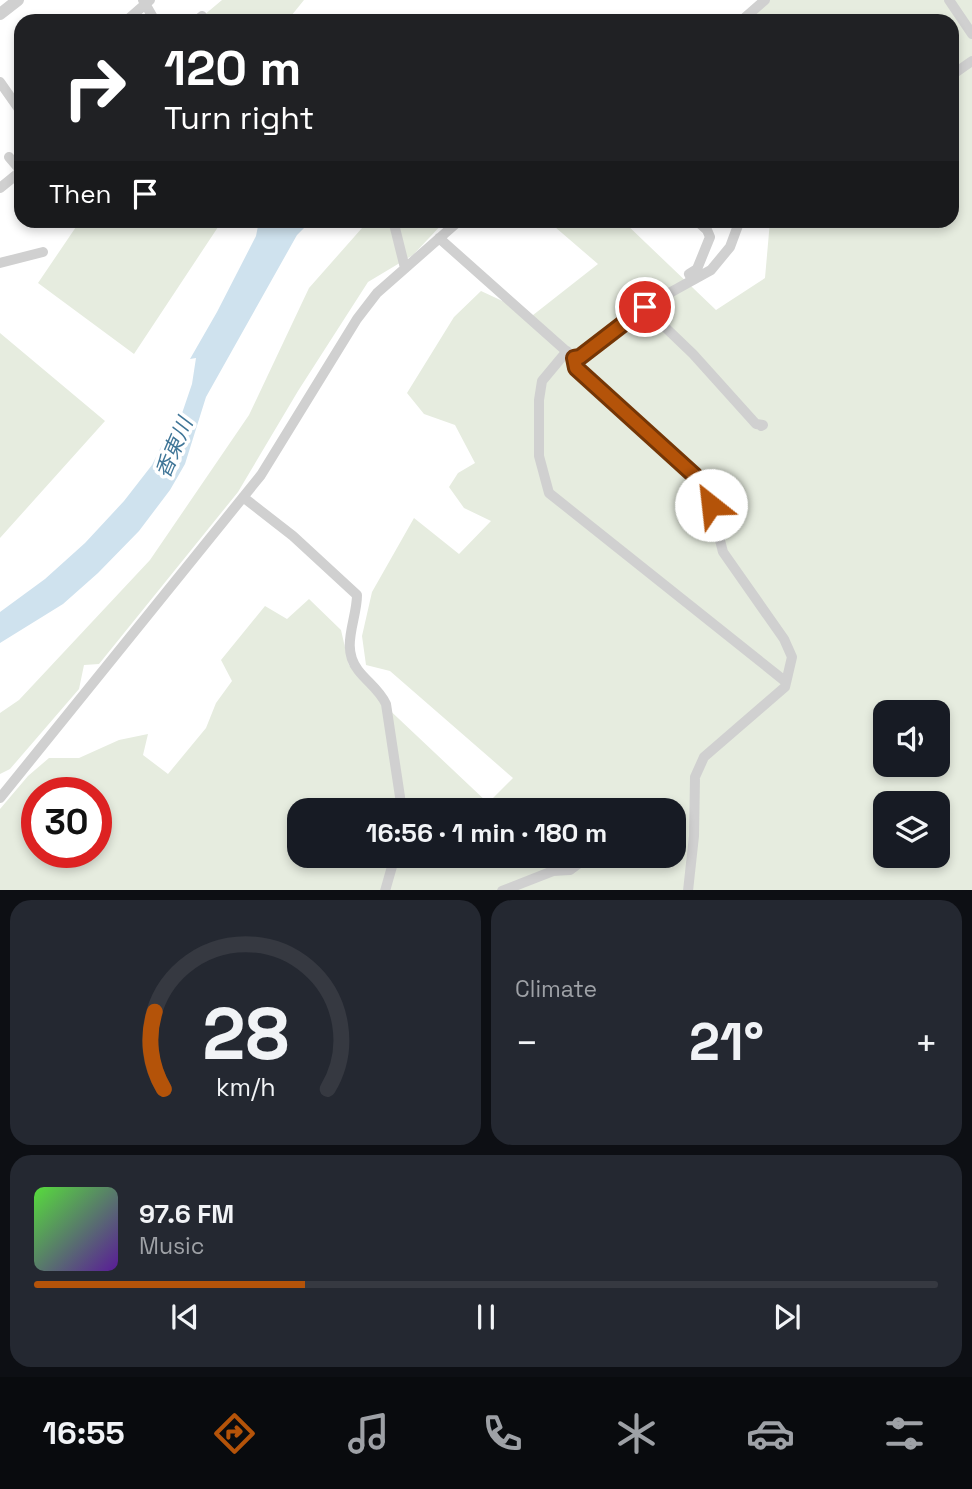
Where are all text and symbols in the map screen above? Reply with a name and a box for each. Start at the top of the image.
text: 120 m [164,37,301,99]
icon: right [49,42,140,133]
text: Turn right [164,98,314,138]
icon: arrive [126,175,164,213]
text: Then [49,177,112,211]
pin [615,277,675,337]
icon: arrive [626,288,664,326]
water label: 香東川 [149,412,199,482]
position arrow [674,468,748,542]
map controls [873,700,950,868]
button: sound [873,700,950,777]
speed limit sign: 30 [21,777,112,868]
button: layers [873,791,950,868]
text: 16:56 · 1 min · 180 m [366,816,607,850]
text: Climate [515,974,597,1004]
text: 28 [202,987,289,1080]
text: 21° [689,1009,764,1075]
text: − [515,1019,539,1067]
text: + [914,1019,938,1067]
text: km/h [216,1070,275,1102]
text: 97.6 FM [139,1197,234,1231]
text: Music [139,1231,204,1261]
icon: previous [166,1298,204,1336]
icon: pause [467,1298,505,1336]
icon: next [768,1298,806,1336]
icon: directions [210,1409,259,1458]
icon: music [344,1409,393,1458]
icon: phone [478,1409,527,1458]
icon: climate [612,1409,661,1458]
icon: car [746,1409,795,1458]
icon: filters [880,1409,929,1458]
text: 16:55 [43,1413,125,1453]

